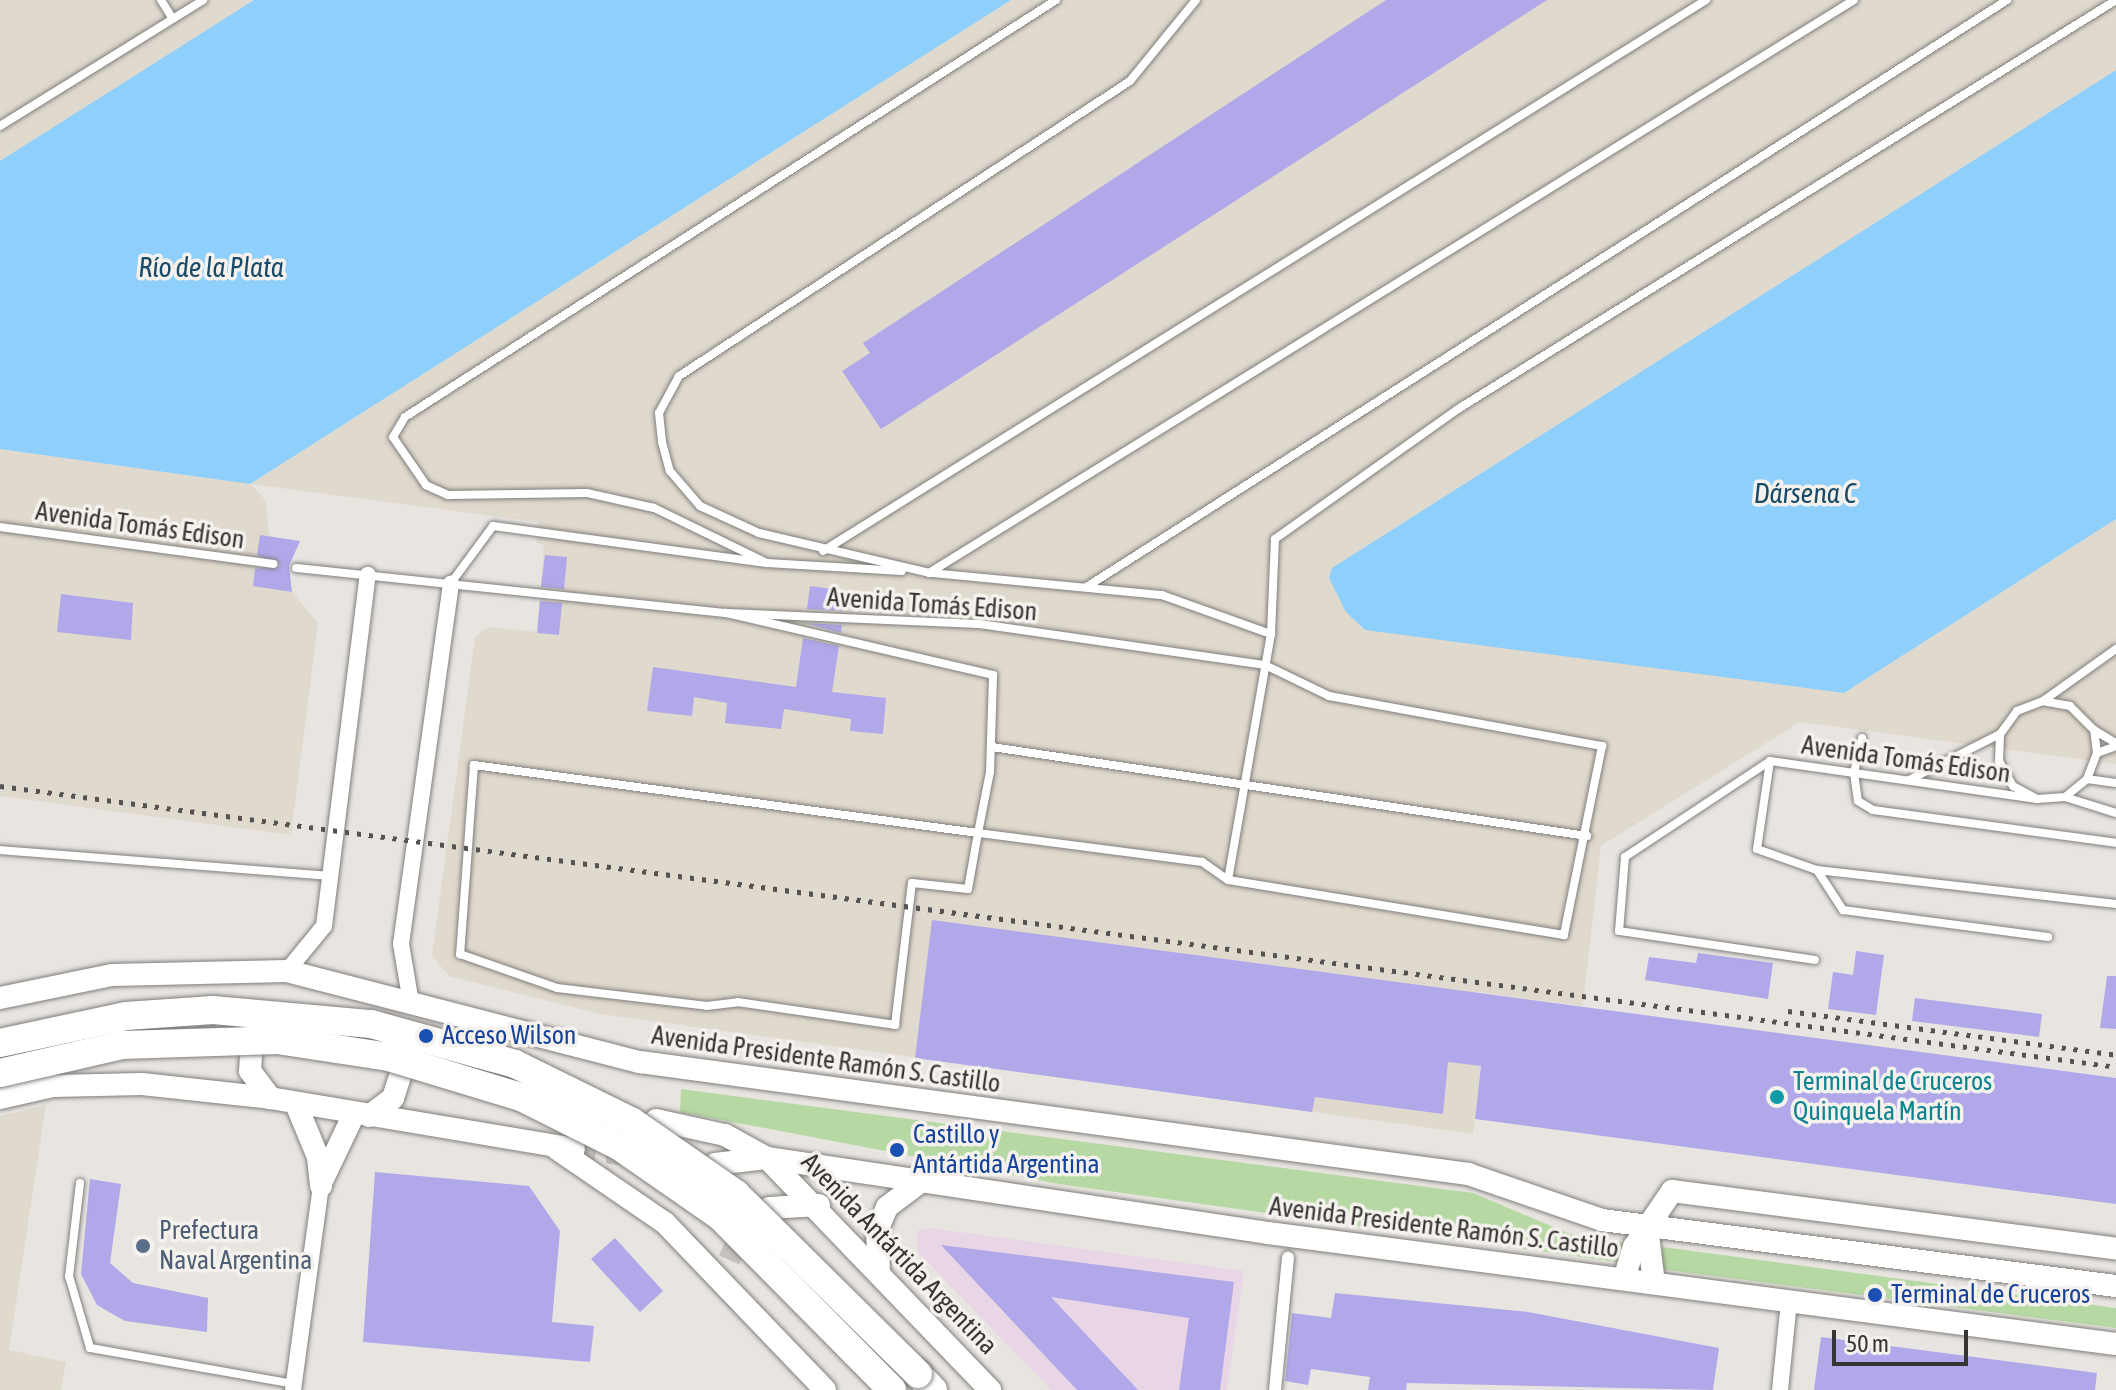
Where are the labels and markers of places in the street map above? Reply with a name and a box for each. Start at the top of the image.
place label: Acceso Wilson [442,1020,576,1052]
marker: Acceso Wilson [417,1027,435,1045]
place label: Terminal de Cruceros Quinquela Martín [1793,1066,1992,1128]
marker: Terminal de Cruceros Quinquela Martín [1768,1088,1786,1106]
place label: Castillo y Antártida Argentina [913,1119,1100,1180]
marker: Castillo y Antártida Argentina [888,1141,906,1159]
place label: Prefectura Naval Argentina [159,1215,312,1276]
marker: Prefectura Naval Argentina [134,1237,152,1255]
place label: Terminal de Cruceros [1891,1279,2090,1311]
marker: Terminal de Cruceros [1866,1286,1884,1304]

